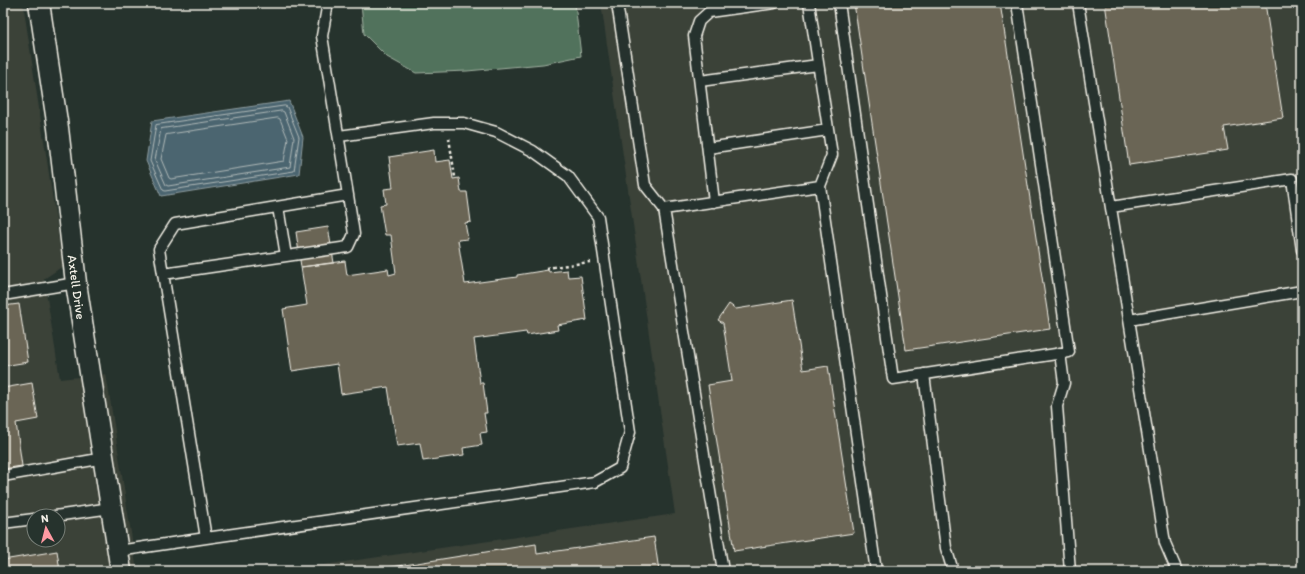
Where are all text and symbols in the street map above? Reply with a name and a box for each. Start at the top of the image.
street label: Axtell Drive [65,254,88,320]
north arrow [26,508,66,548]
text: N [40,512,49,525]

